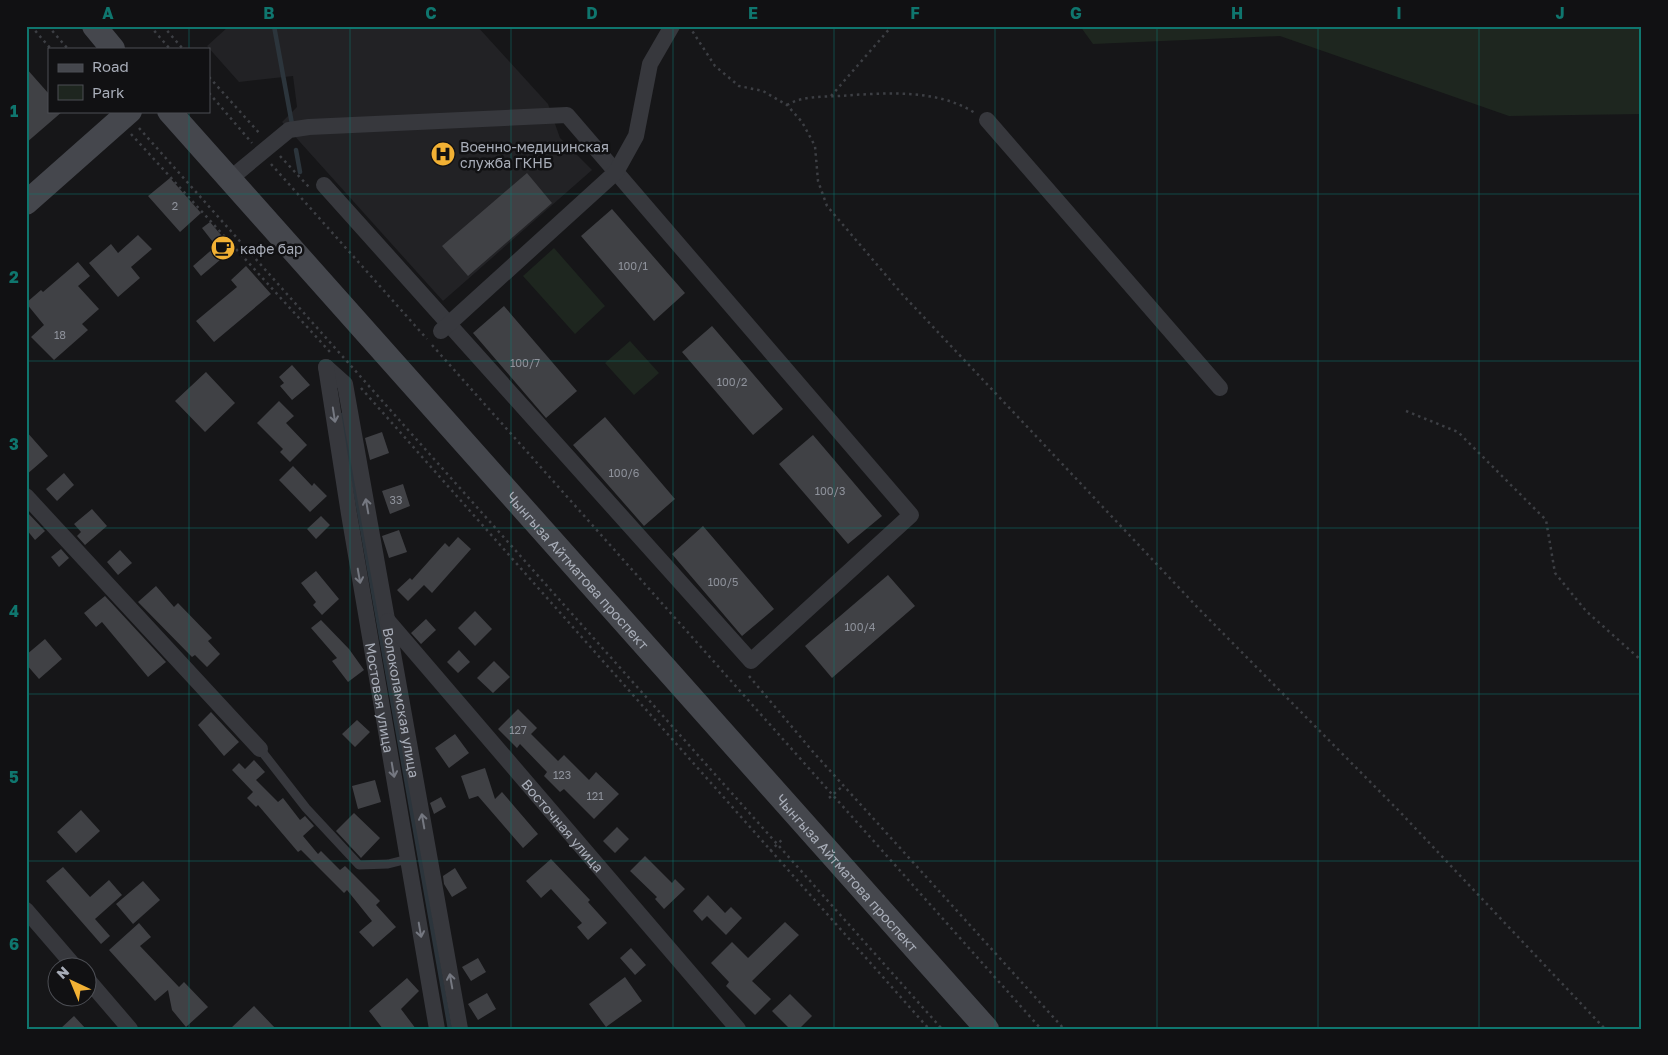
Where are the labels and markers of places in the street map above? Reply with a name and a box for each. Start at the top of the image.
place label: Военно-медицинская служба ГКНБ [460,138,609,171]
hospital icon: Военно-медицинская служба ГКНБ [430,141,456,167]
cafe icon: кафе бар [210,235,236,261]
place label: кафе бар [240,240,303,257]

